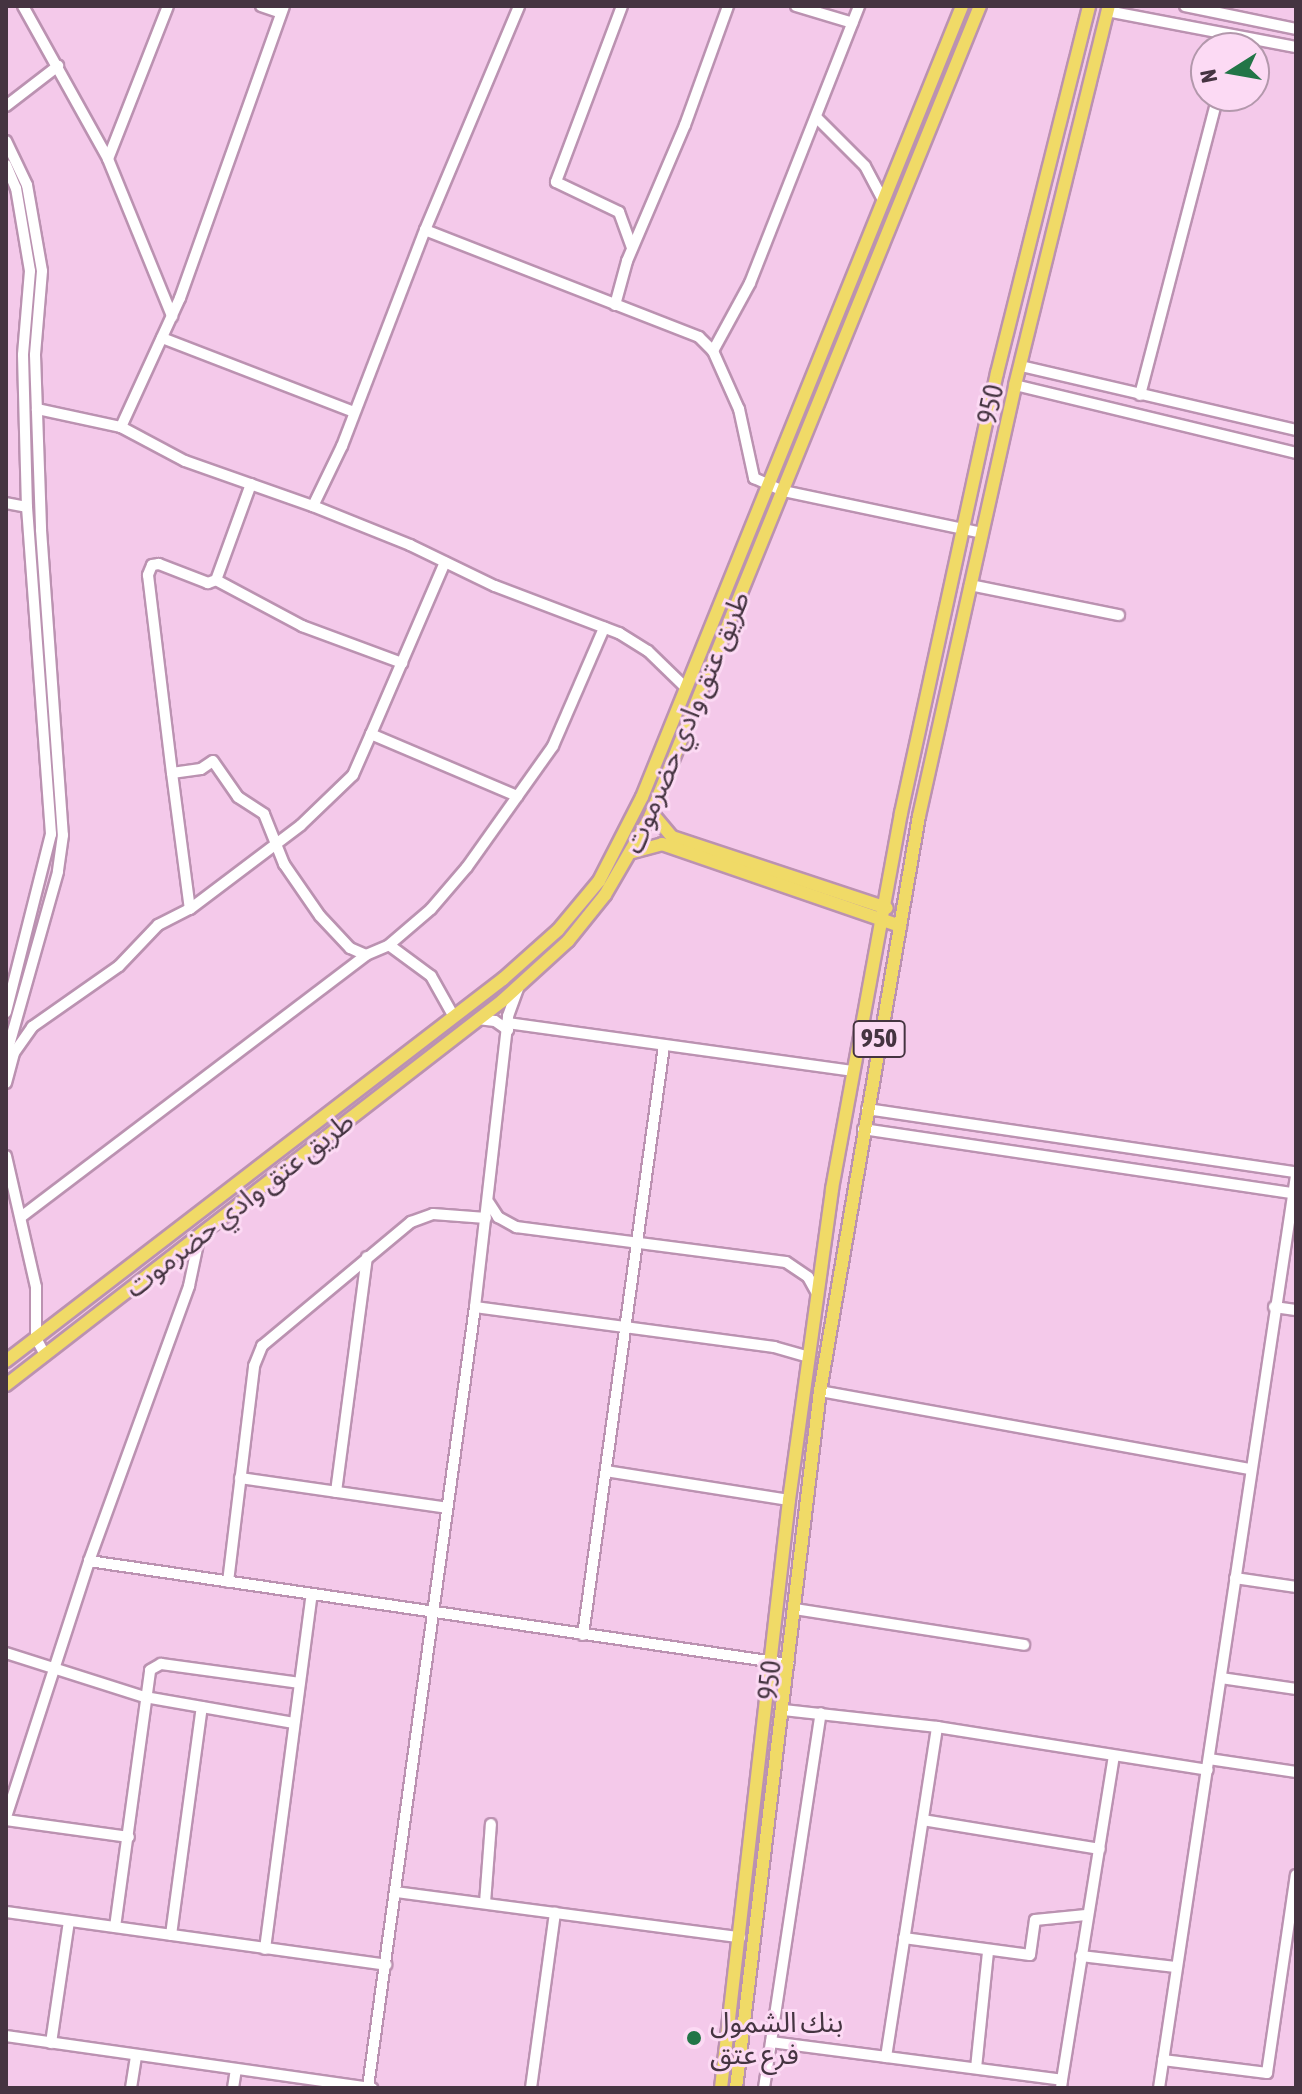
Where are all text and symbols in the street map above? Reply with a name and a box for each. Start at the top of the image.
north arrow [1190,32,1270,112]
text: N [1194,67,1222,85]
street label: 950 [969,381,1011,427]
street label: طريق عتق وادي حضرموت [616,586,756,858]
road number: 950 [851,1017,907,1061]
street label: طريق عتق وادي حضرموت [118,1104,360,1304]
street label: 950 [750,1659,788,1701]
place label: بنك الشمول فرع عتق [710,2005,843,2071]
marker: بنك الشمول فرع عتق [685,2029,703,2047]

